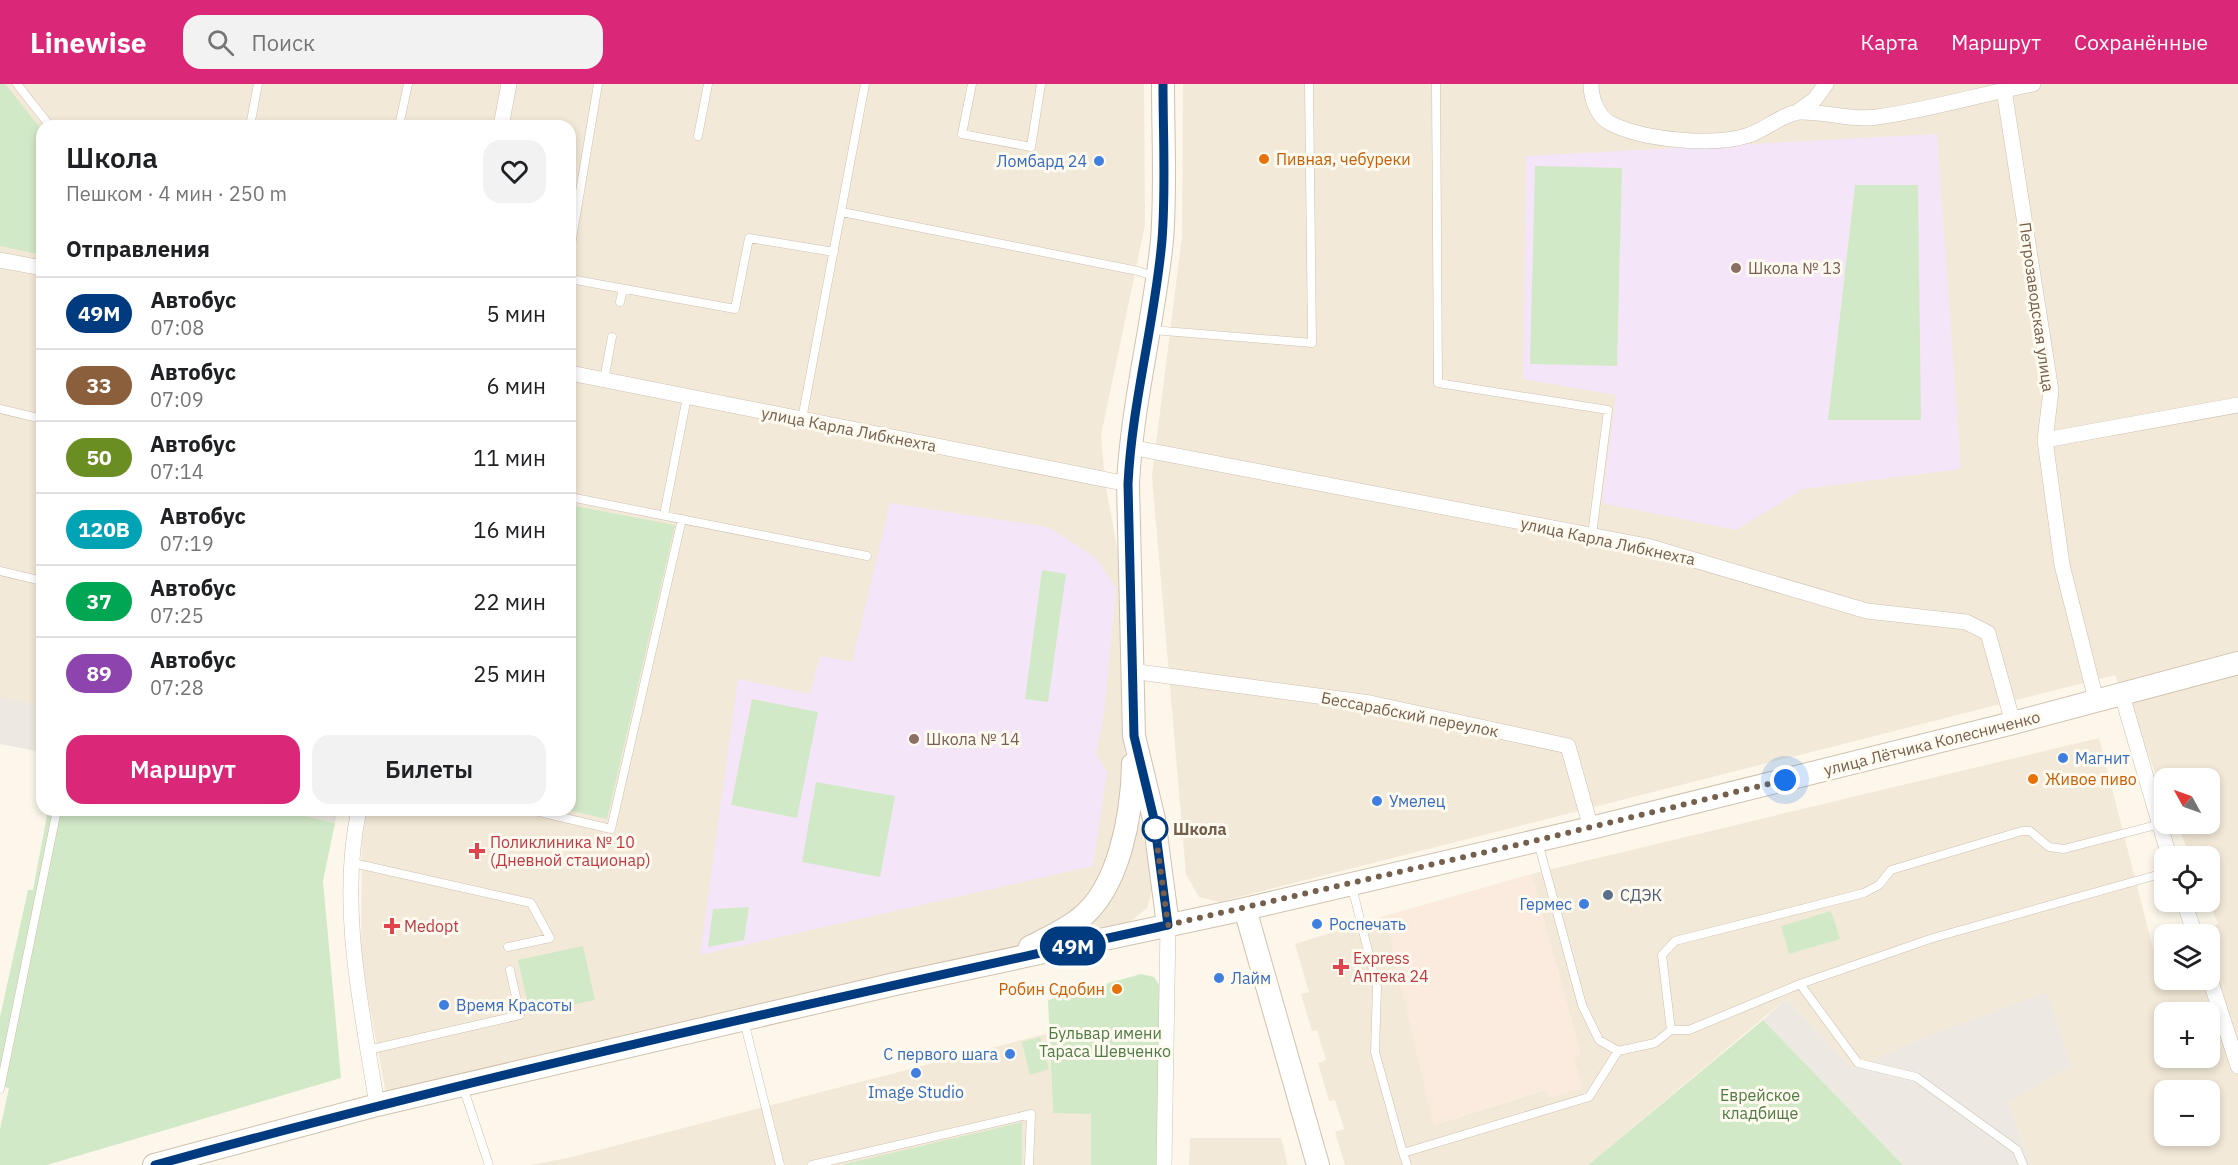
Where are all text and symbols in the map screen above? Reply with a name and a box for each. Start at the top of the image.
search box [183,15,603,69]
text: Linewise [30,24,147,61]
icon: search [204,26,237,59]
text: Поиск [252,28,315,57]
text: Карта [1860,28,1918,56]
text: Маршрут [1951,28,2041,56]
text: Сохранённые [2074,28,2208,56]
text: Школа [66,139,158,176]
button: heart [483,140,546,203]
place label: Пивная, чебуреки [1276,149,1411,169]
place label: Ломбард 24 [997,151,1087,171]
marker: Пивная, чебуреки [1257,152,1271,166]
marker: Ломбард 24 [1092,154,1106,168]
text: Пешком · 4 мин · 250 m [66,180,287,207]
street label: Петрозаводская улица [2015,221,2059,394]
text: Отправления [66,234,210,263]
place label: Школа № 13 [1748,258,1842,278]
marker: Школа № 13 [1729,261,1743,275]
text: Автобус [150,285,236,314]
text: 49М [78,299,120,327]
text: 5 мин [486,299,546,328]
text: 07:08 [150,314,204,341]
text: Автобус [150,357,236,386]
text: 33 [86,371,112,399]
text: 6 мин [486,371,546,400]
text: 07:09 [150,386,204,413]
street label: улица Карла Либкнехта [760,402,939,456]
text: Автобус [150,429,236,458]
text: 50 [86,443,112,471]
text: 11 мин [473,443,546,472]
text: 07:14 [150,458,204,485]
text: Автобус [160,501,246,530]
street label: улица Карла Либкнехта [1519,513,1698,569]
text: 120В [78,515,130,543]
text: 16 мин [473,515,546,544]
text: 07:19 [160,530,214,557]
text: Автобус [150,573,236,602]
text: 37 [86,587,112,615]
text: 22 мин [473,587,546,616]
text: 07:25 [150,602,204,629]
text: Автобус [150,645,236,674]
text: 89 [86,659,112,687]
text: 25 мин [473,659,546,688]
text: 07:28 [150,674,204,701]
street label: Бессарабский переулок [1320,687,1501,741]
street label: улица Лётчика Колесниченко [1822,706,2042,780]
place label: Школа № 14 [926,729,1020,749]
marker: Школа № 14 [907,732,921,746]
button: Маршрут [66,735,300,804]
button: Билеты [312,735,546,804]
place label: Магнит [2075,748,2130,768]
marker: Магнит [2056,751,2070,765]
your location [1770,765,1800,795]
north arrow [2154,768,2220,834]
map controls [2154,768,2220,1146]
place label: Живое пиво [2045,769,2137,789]
marker: Живое пиво [2026,772,2040,786]
place label: Умелец [1389,791,1446,811]
marker: Умелец [1370,794,1384,808]
marker: Школа [1142,816,1168,842]
place label: Школа [1173,819,1227,839]
place label: Поликлиника № 10 (Дневной стационар) [490,832,651,870]
marker: Поликлиника № 10 (Дневной стационар) [468,842,486,860]
button: locate [2154,846,2220,912]
place label: СДЭК [1620,885,1662,905]
marker: СДЭК [1601,888,1615,902]
place label: Гермес [1520,894,1572,914]
marker: Гермес [1577,897,1591,911]
place label: Роспечать [1329,914,1406,934]
place label: Medopt [404,916,459,936]
marker: Роспечать [1310,917,1324,931]
marker: Medopt [385,919,399,933]
button: layers [2154,924,2220,990]
line badge: 49М [1038,926,1108,966]
text: 49М [1052,932,1094,960]
place label: Express Аптека 24 [1353,948,1429,986]
marker: Express Аптека 24 [1334,960,1348,974]
place label: Лайм [1231,968,1271,988]
marker: Лайм [1212,971,1226,985]
place label: Робин Сдобин [999,979,1105,999]
marker: Робин Сдобин [1110,982,1124,996]
place label: Время Красоты [456,995,572,1015]
marker: Время Красоты [437,998,451,1012]
button: + [2154,1002,2220,1068]
park label: Бульвар имени Тараса Шевченко [1039,1023,1171,1061]
place label: С первого шага [883,1044,998,1064]
marker: С первого шага [1003,1047,1017,1061]
marker: Image Studio [909,1066,923,1080]
button: − [2154,1080,2220,1146]
place label: Image Studio [868,1082,964,1102]
park label: Еврейское кладбище [1720,1085,1800,1123]

